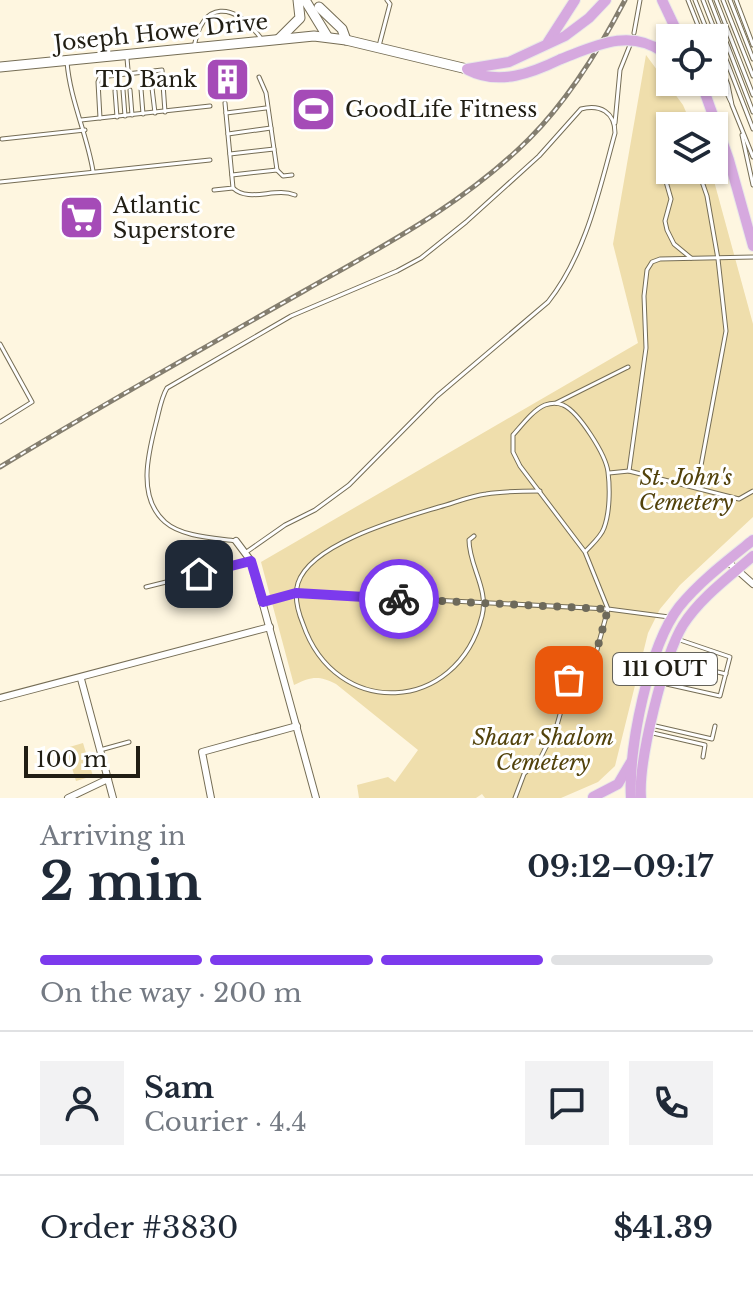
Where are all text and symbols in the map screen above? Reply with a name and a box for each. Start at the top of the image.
street label: Joseph Howe Drive [50,8,270,57]
map controls [656,24,728,184]
button: locate [656,24,728,96]
building icon: TD Bank [204,55,252,103]
place label: TD Bank [96,66,197,93]
sports icon: GoodLife Fitness [290,85,338,133]
place label: GoodLife Fitness [345,96,537,123]
button: layers [656,112,728,184]
place label: Atlantic Superstore [112,192,236,244]
supermarket icon: Atlantic Superstore [58,194,106,242]
park label: St. John's Cemetery [639,464,734,516]
pin [165,540,233,608]
icon: home [177,552,221,596]
courier [359,559,439,639]
icon: bike [377,577,421,621]
pin [535,646,603,714]
road number: 111 OUT [613,653,717,685]
icon: bag [547,658,591,702]
park label: Shaar Shalom Cemetery [472,724,614,776]
scale bar [24,742,140,778]
text: 100 m [36,746,107,773]
text: Arriving in [40,820,186,852]
text: 09:12–09:17 [527,848,713,885]
text: 2 min [40,850,202,914]
text: On the way · 200 m [40,977,302,1009]
button: person [40,1061,124,1145]
button: chat [525,1061,609,1145]
button: phone [629,1061,713,1145]
text: Sam [144,1069,214,1106]
text: Courier · 4.4 [144,1106,307,1138]
text: Order #3830 [40,1209,239,1246]
text: $41.39 [614,1209,713,1246]

